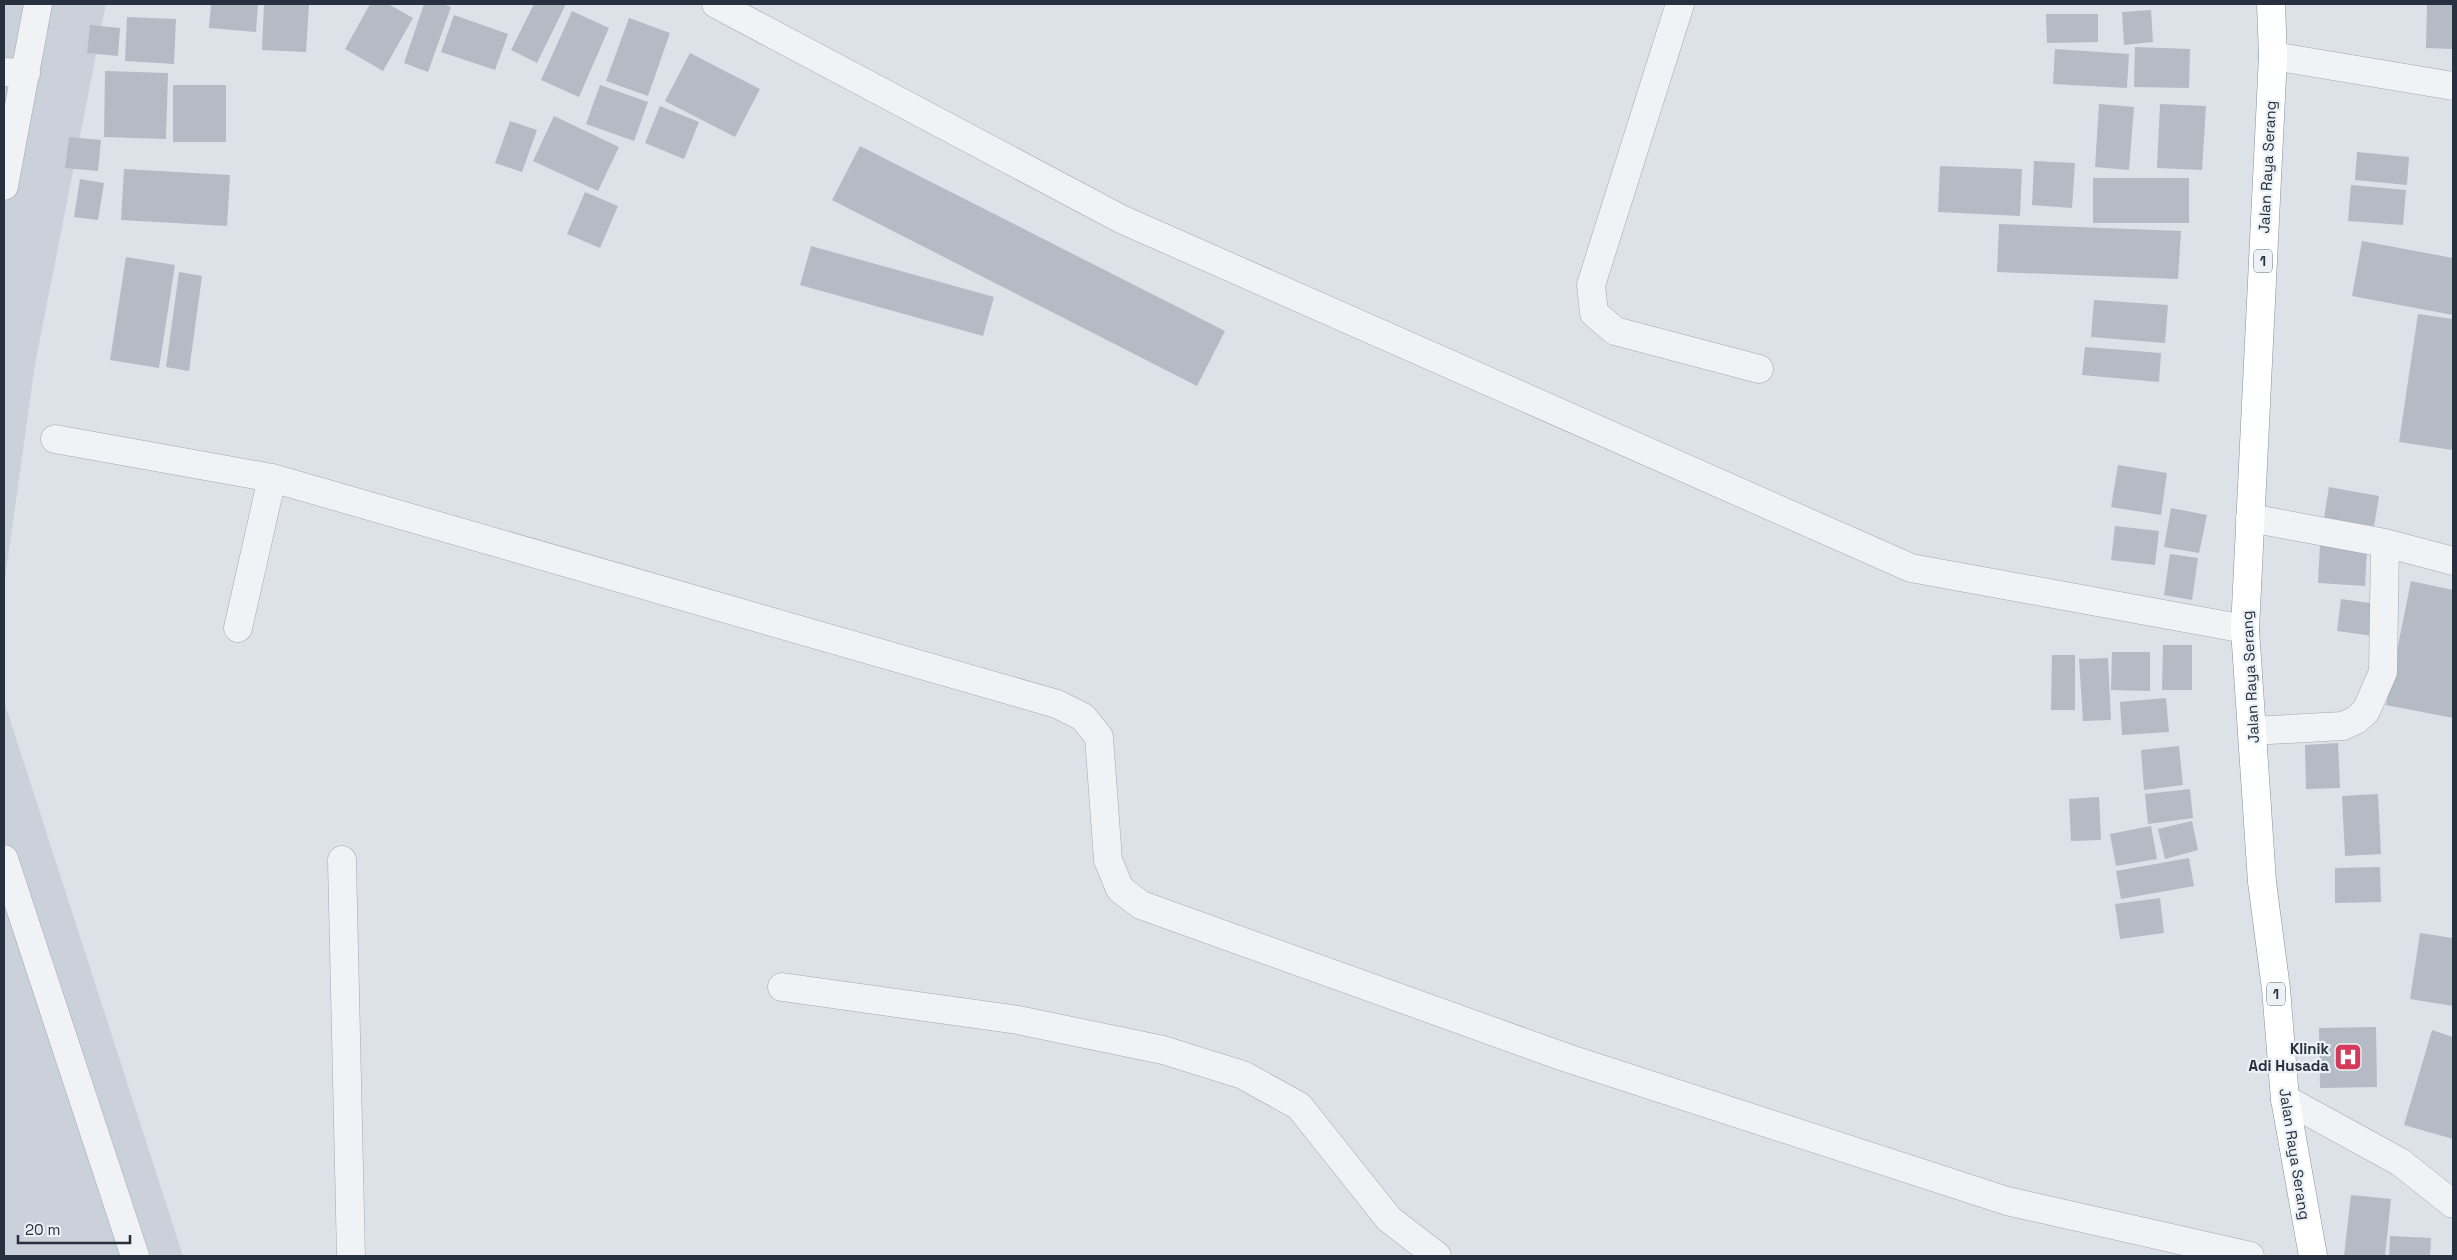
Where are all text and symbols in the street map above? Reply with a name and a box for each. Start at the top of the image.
street label: Jalan Raya Serang [2254,100,2280,234]
road number: 1 [2254,250,2272,272]
street label: Jalan Raya Serang [2237,610,2263,744]
road number: 1 [2267,982,2285,1006]
place label: Klinik Adi Husada [2248,1039,2330,1075]
hospital icon: Klinik Adi Husada [2333,1042,2363,1072]
street label: Jalan Raya Serang [2275,1087,2315,1221]
scale bar [18,1212,130,1244]
text: 20 m [25,1220,60,1239]

